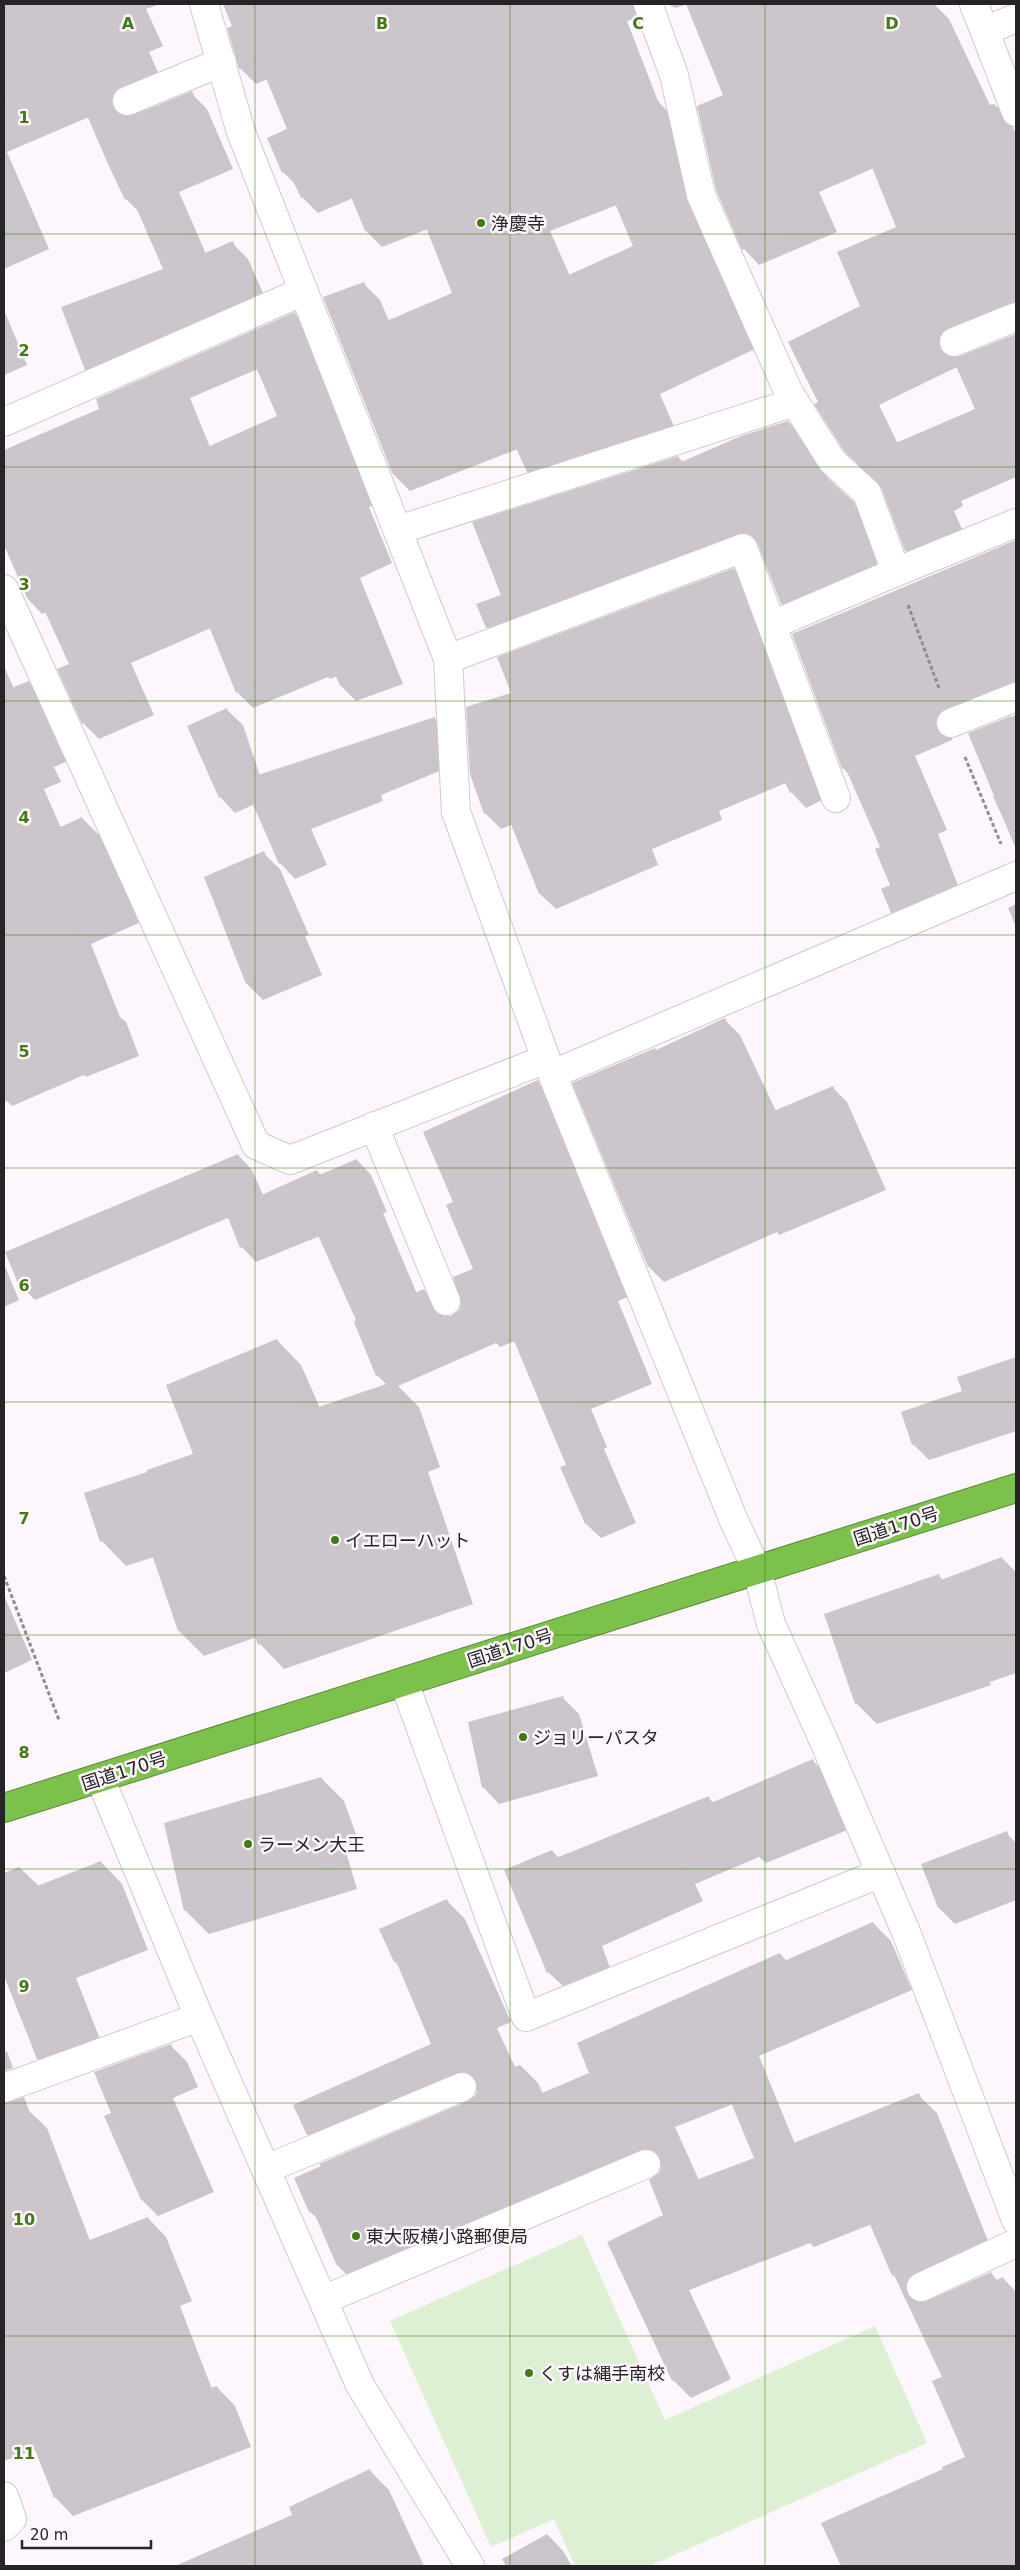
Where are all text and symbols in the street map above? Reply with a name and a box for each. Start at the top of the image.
text: A [122,14,135,33]
text: B [376,14,388,33]
text: C [632,14,644,33]
text: D [885,14,899,33]
text: 1 [18,108,30,127]
place label: 浄慶寺 [491,213,545,234]
marker: 浄慶寺 [475,217,487,229]
text: 2 [18,341,30,360]
text: 3 [18,575,30,594]
text: 4 [18,808,30,827]
text: 5 [18,1042,30,1061]
text: 6 [18,1276,30,1295]
street label: 国道170号 [851,1502,941,1550]
text: 7 [18,1509,30,1528]
place label: イエローハット [345,1530,470,1551]
marker: イエローハット [329,1534,341,1546]
street label: 国道170号 [465,1624,555,1672]
place label: ジョリーパスタ [533,1727,659,1748]
marker: ジョリーパスタ [517,1731,529,1743]
text: 8 [18,1743,30,1762]
street label: 国道170号 [79,1747,169,1795]
place label: ラーメン大王 [258,1834,365,1855]
marker: ラーメン大王 [242,1838,254,1850]
text: 9 [18,1977,30,1996]
text: 10 [13,2210,35,2229]
place label: 東大阪横小路郵便局 [366,2226,528,2247]
marker: 東大阪横小路郵便局 [350,2230,362,2242]
place label: くすは縄手南校 [539,2363,665,2384]
marker: くすは縄手南校 [523,2367,535,2379]
text: 11 [13,2444,35,2463]
scale bar [22,2518,151,2550]
text: 20 m [30,2526,68,2544]

